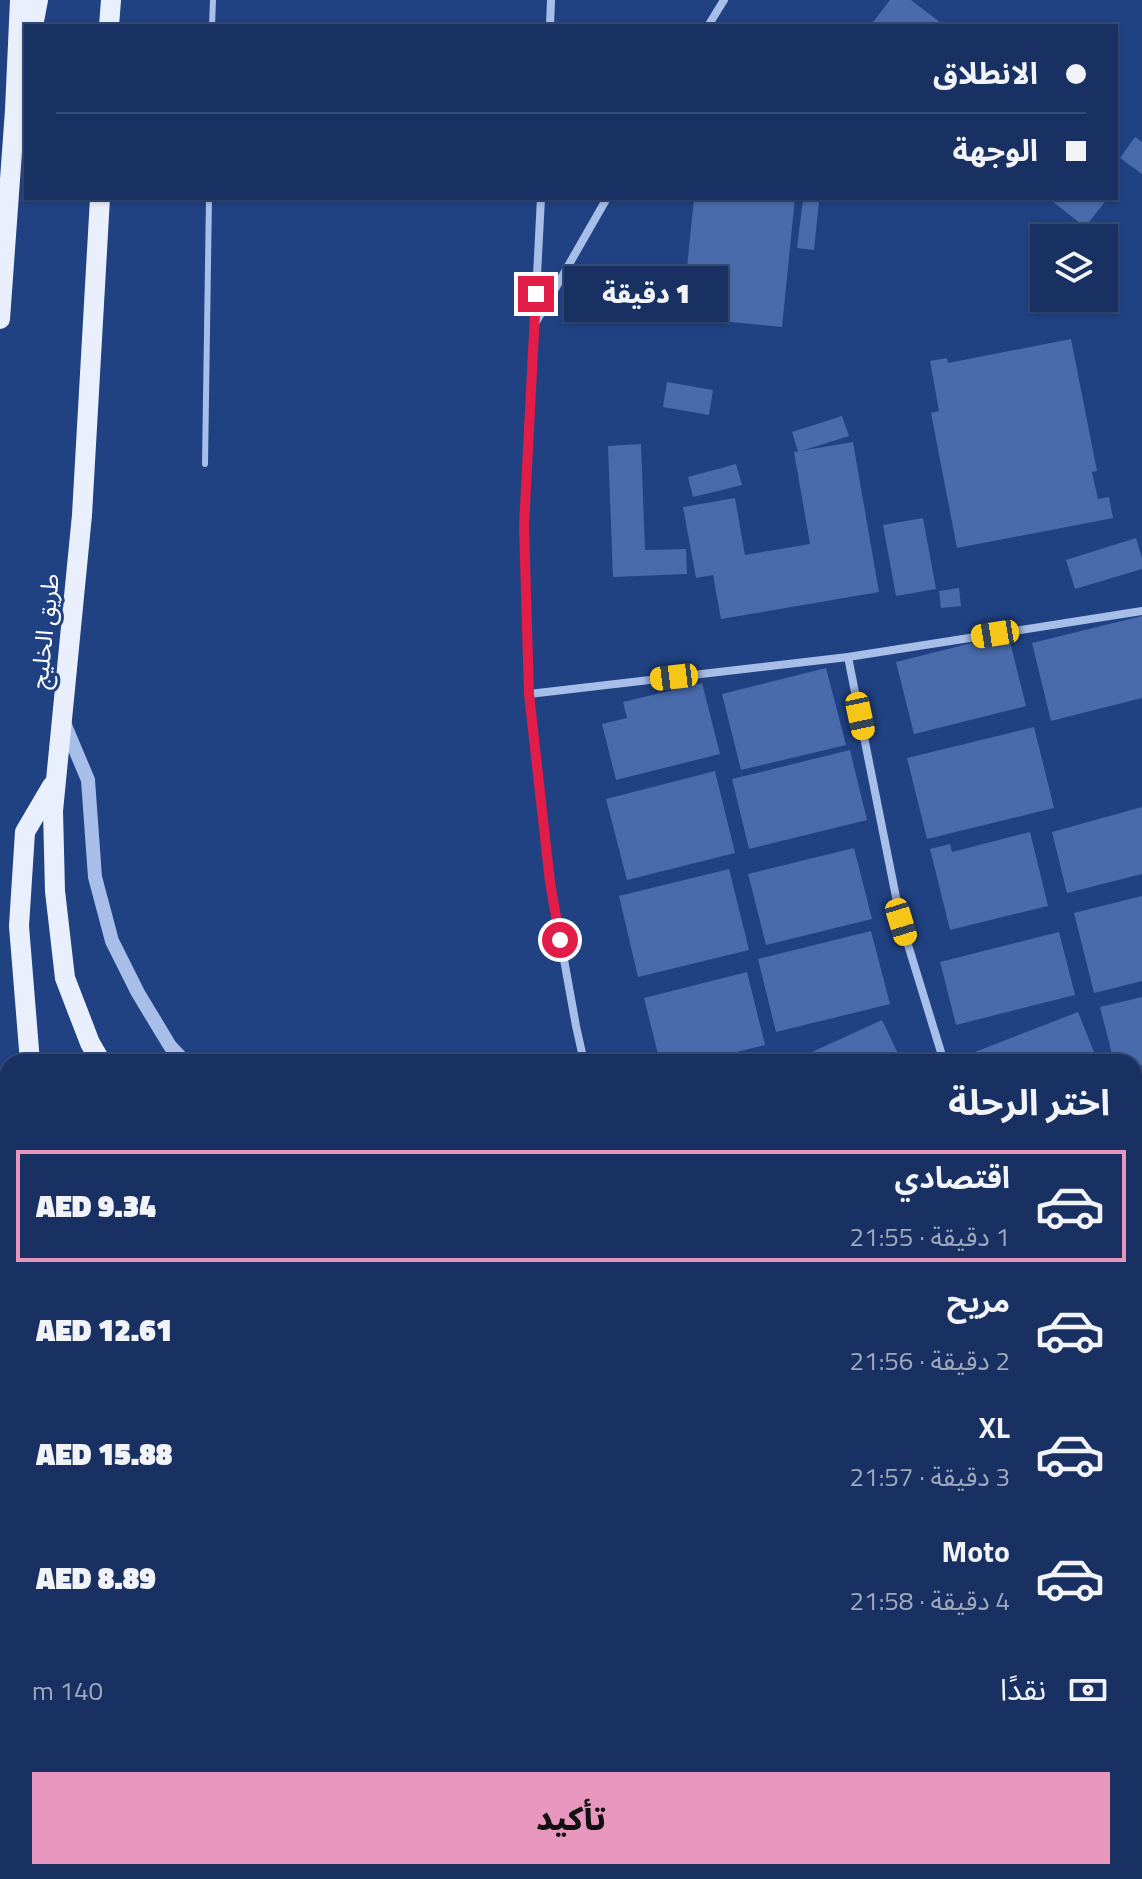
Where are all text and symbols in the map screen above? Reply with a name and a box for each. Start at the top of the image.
text: الانطلاق [933,50,1038,96]
text: الوجهة [953,127,1038,173]
map controls [1030,224,1118,312]
button: layers [1030,224,1118,312]
callout: 1 دقيقة [564,266,728,322]
text: 1 دقيقة [602,274,690,313]
route end [518,276,554,312]
street label: طريق الخليج [20,572,68,690]
car [969,618,1021,650]
car [649,662,699,692]
car [843,690,877,742]
car [883,896,919,948]
route start [542,922,578,958]
text: اختر الرحلة [948,1074,1110,1129]
text: اقتصادي [895,1154,1010,1200]
icon: car [1034,1170,1106,1242]
text: AED 9.34 [36,1183,156,1229]
text: 1 دقيقة · 21:55 [850,1217,1010,1256]
text: مريح [947,1278,1010,1324]
icon: car [1034,1294,1106,1366]
text: AED 12.61 [36,1307,172,1353]
text: 2 دقيقة · 21:56 [850,1341,1010,1380]
text: XL [979,1404,1010,1450]
icon: car [1034,1418,1106,1490]
text: AED 15.88 [36,1431,172,1477]
text: 3 دقيقة · 21:57 [850,1457,1010,1496]
text: Moto [942,1528,1010,1574]
icon: car [1034,1542,1106,1614]
text: AED 8.89 [36,1555,156,1601]
text: 4 دقيقة · 21:58 [850,1581,1010,1620]
text: نقدًا [1000,1666,1046,1712]
icon: cash [1066,1668,1110,1712]
text: 140 m [32,1671,103,1710]
button: تأكيد [32,1772,1110,1864]

